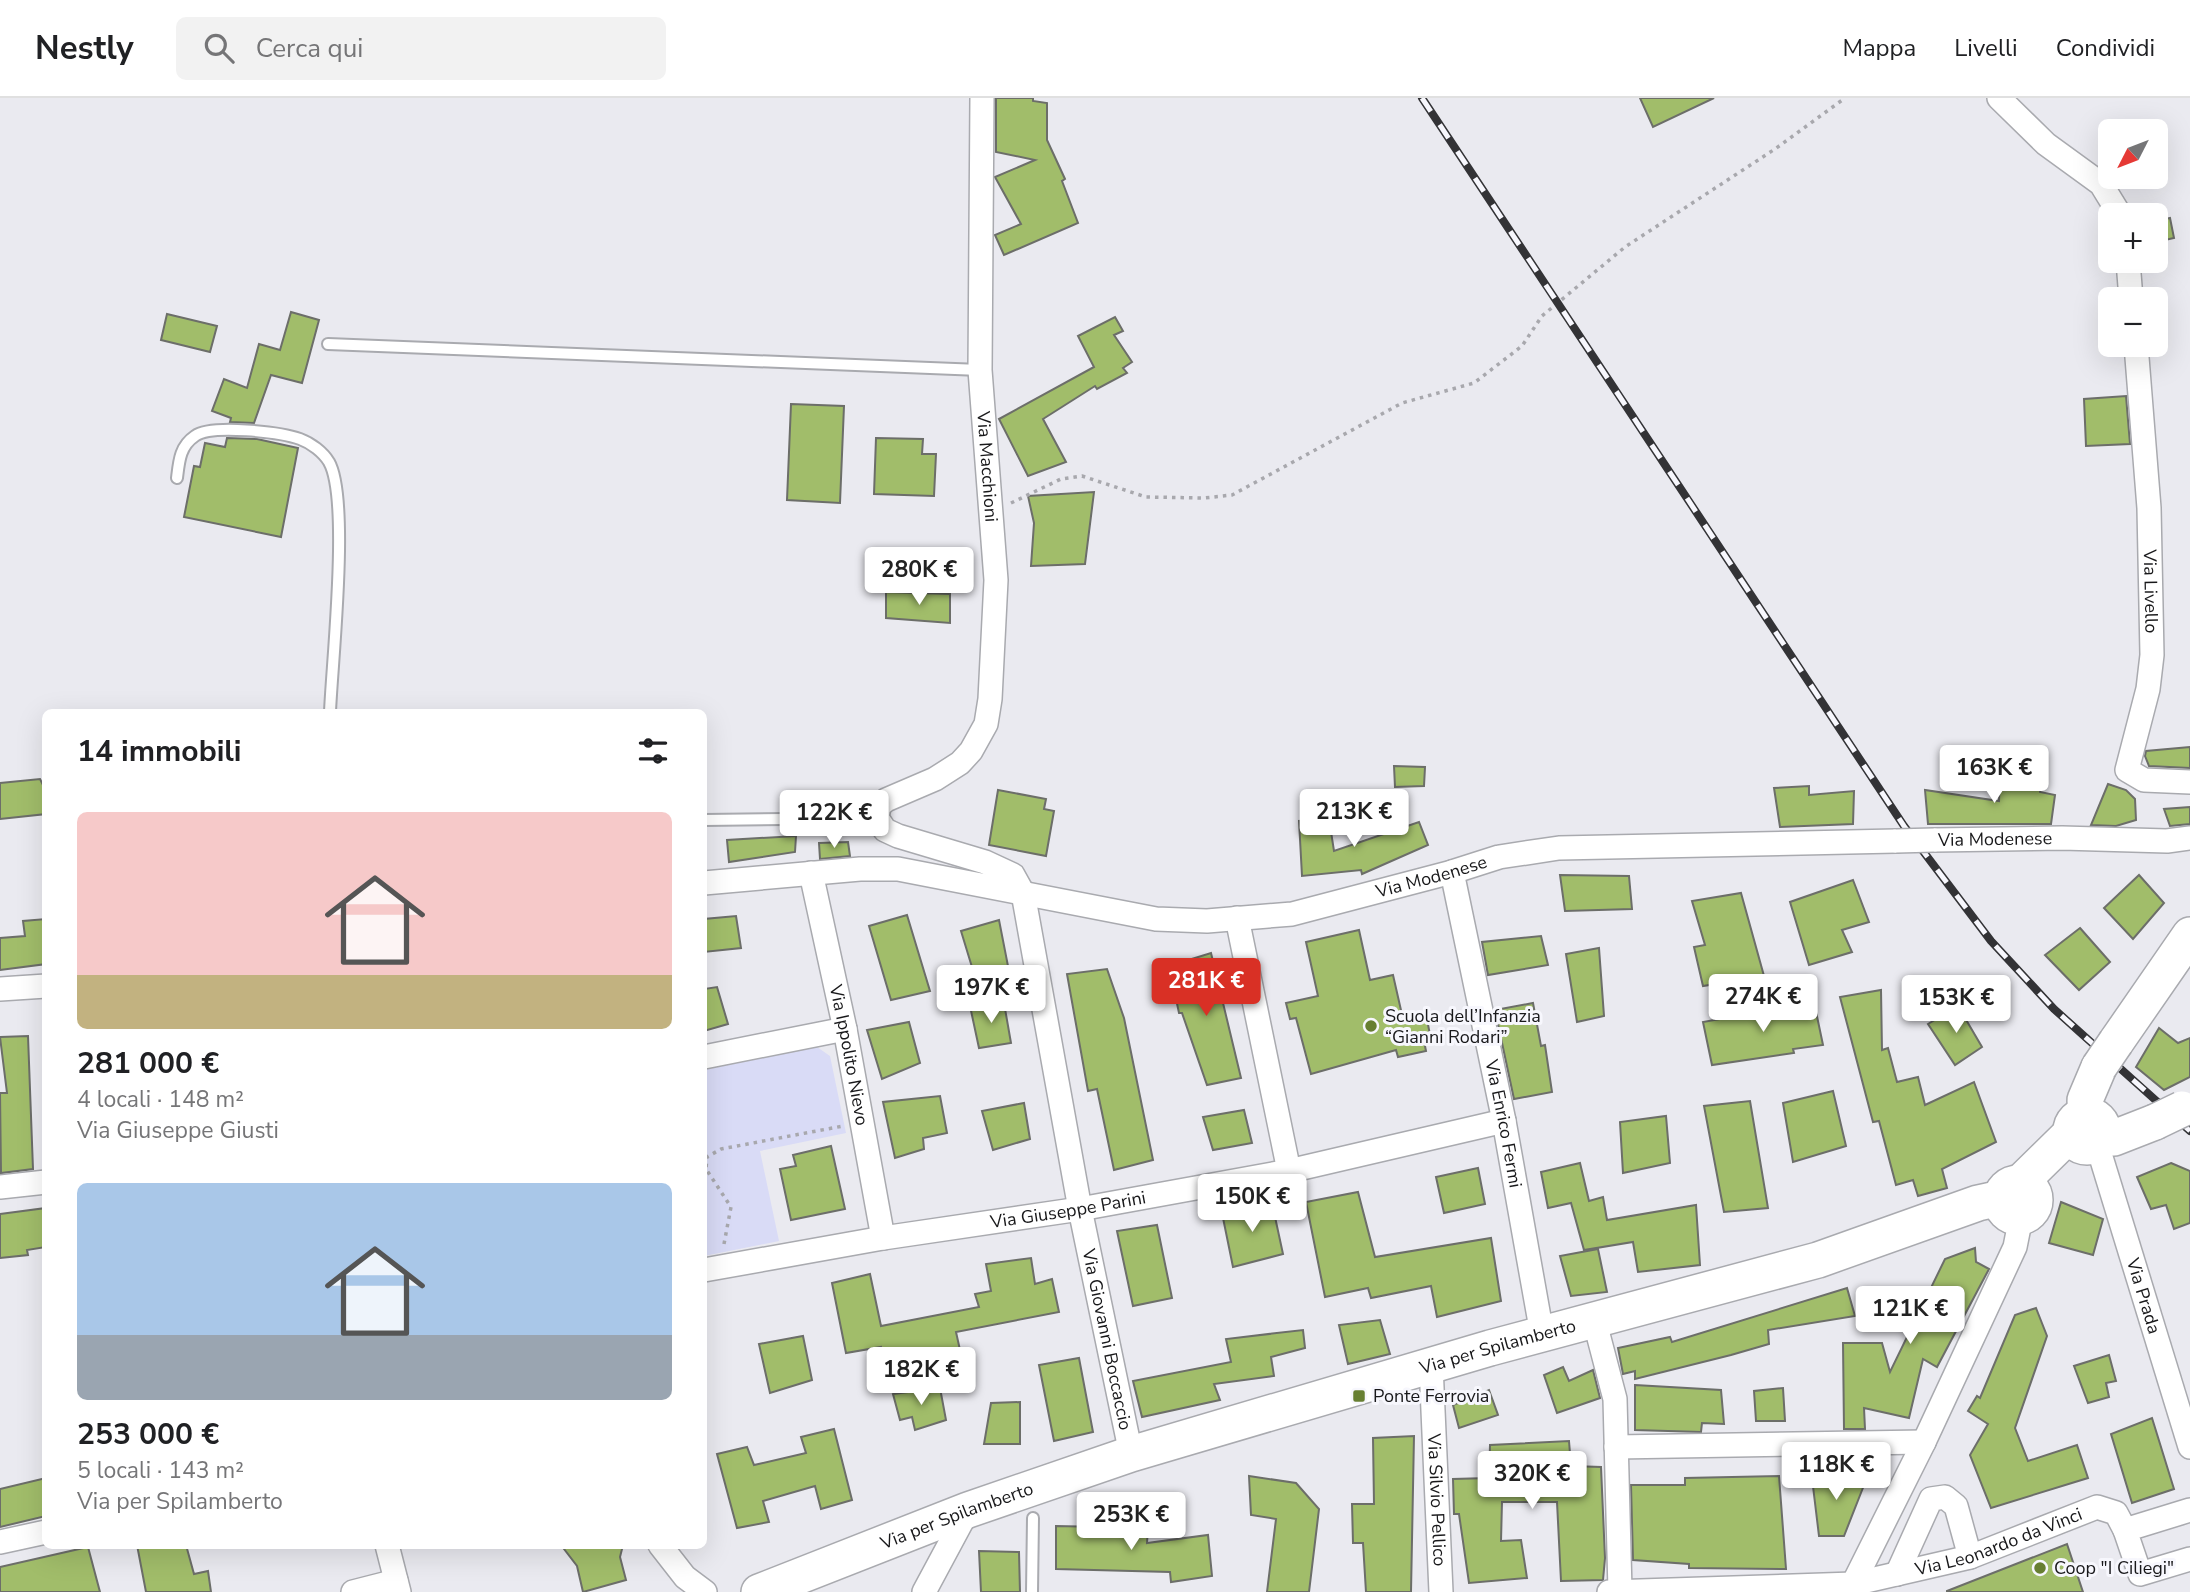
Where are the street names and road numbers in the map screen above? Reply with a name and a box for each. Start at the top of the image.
street label: Via Macchioni [971,409,1004,523]
street label: Via Livello [2138,548,2164,634]
street label: Via Modenese [1937,826,2052,852]
street label: Via Modenese [1372,850,1490,904]
street label: Via Ippolito Nievo [823,981,874,1127]
street label: Via Enrico Fermi [1479,1056,1528,1190]
street label: Via Giuseppe Parini [988,1185,1148,1234]
street label: Via Giovanni Boccaccio [1076,1246,1138,1432]
street label: Via Prada [2120,1254,2167,1337]
street label: Via per Spilamberto [1416,1313,1579,1380]
street label: Via Silvio Pellico [1422,1432,1452,1567]
street label: Via per Spilamberto [876,1477,1036,1556]
street label: Via Leonardo da Vinci [1912,1502,2086,1581]

